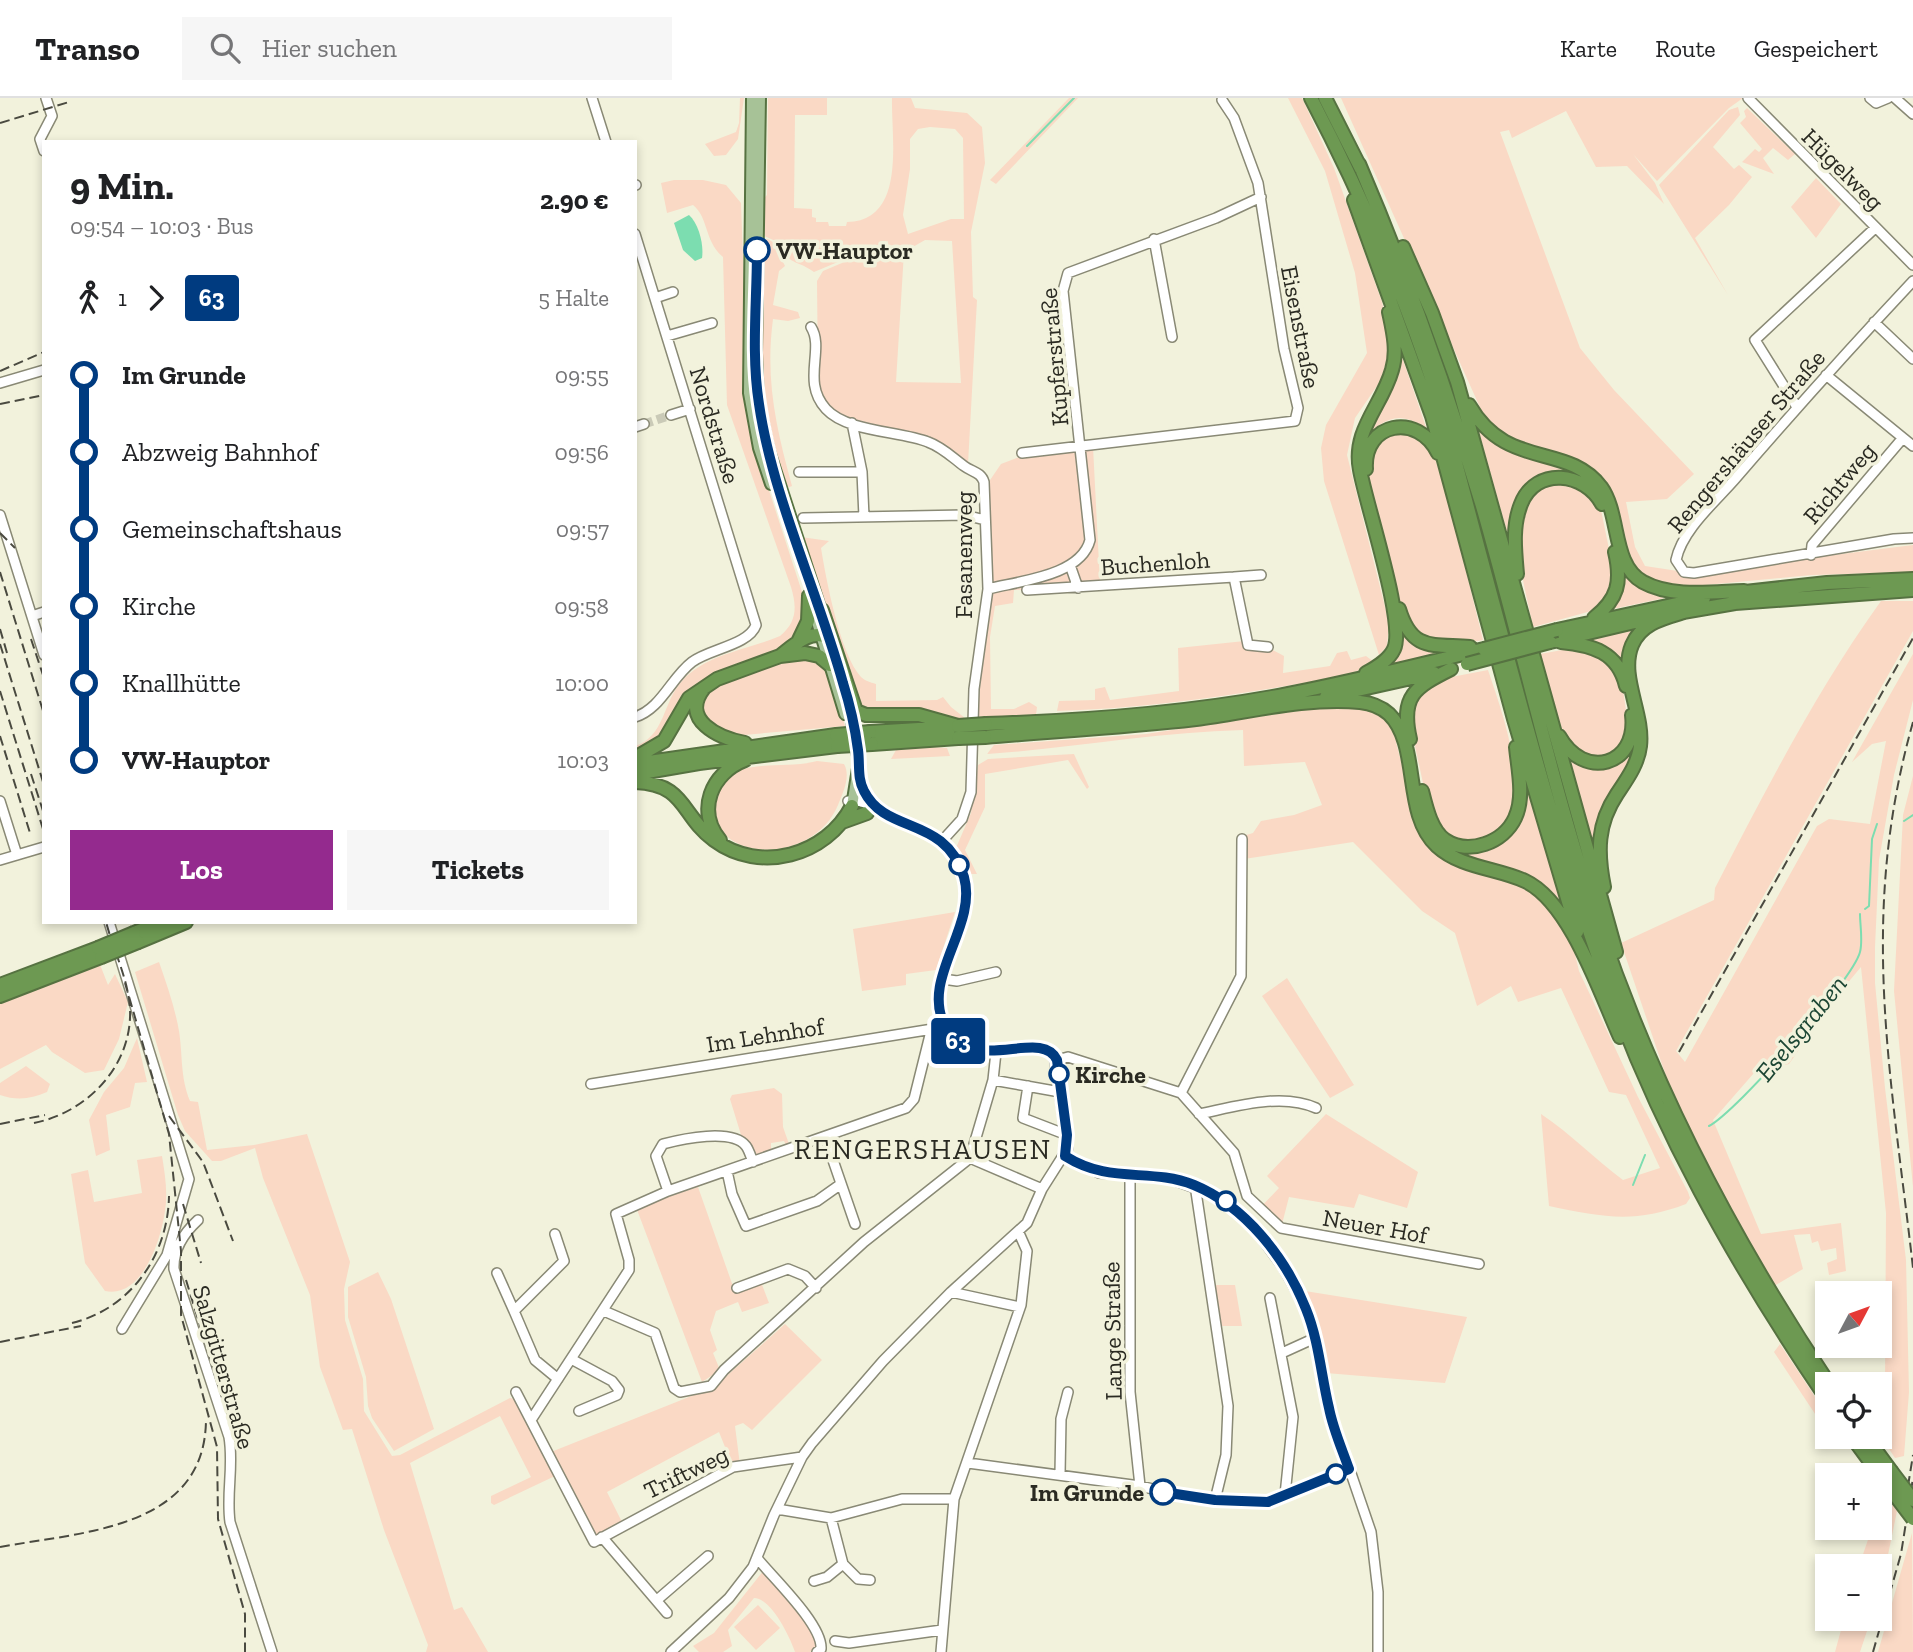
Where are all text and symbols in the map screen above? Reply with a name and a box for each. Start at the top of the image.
search box [182,17,672,80]
text: Transo [35,29,140,68]
icon: search [206,29,244,67]
text: Hier suchen [262,32,397,64]
text: Karte [1560,34,1617,63]
text: Route [1655,34,1716,63]
text: Gespeichert [1754,34,1878,63]
street label: Hügelweg [1796,122,1890,216]
text: 9 Min. [70,163,174,209]
text: 2.90 € [540,184,609,216]
text: 09:54 – 10:03 · Bus [70,212,254,240]
place label: VW-Hauptor [776,236,913,265]
marker: VW-Hauptor [744,237,770,263]
street label: Eisenstraße [1275,263,1327,391]
icon: walk [70,279,108,317]
icon: forward [137,279,175,317]
text: 63 [199,283,225,312]
text: 1 [118,284,127,312]
text: 5 Halte [538,284,609,312]
street label: Kupferstraße [1034,287,1074,427]
street label: Rengershäuser Straße [1661,343,1831,539]
text: Im Grunde [122,359,246,391]
text: 09:55 [555,361,609,389]
street label: Nordstraße [683,363,747,487]
text: Abzweig Bahnhof [122,436,318,468]
street label: Richtweg [1797,436,1881,530]
text: 09:56 [554,438,609,466]
street label: Fasanenweg [949,491,978,619]
text: Gemeinschaftshaus [122,513,342,545]
text: 09:57 [556,515,609,543]
street label: Buchenloh [1099,545,1211,581]
text: Kirche [122,590,196,622]
text: 09:58 [554,592,609,620]
text: Knallhütte [122,667,241,699]
text: 10:00 [555,669,609,697]
text: VW-Hauptor [122,744,270,776]
text: 10:03 [557,746,609,774]
button: Los [70,830,333,910]
button: Tickets [347,830,609,910]
unlabelled marker [949,855,969,875]
water label: Eselsgraben [1748,968,1854,1088]
street label: Im Lehnhof [704,1011,828,1059]
line badge: 63 [926,1018,990,1064]
text: 63 [945,1026,971,1055]
place label: Kirche [1075,1060,1146,1089]
marker: Kirche [1049,1064,1069,1084]
district label: RENGERSHAUSEN [794,1133,1052,1166]
unlabelled marker [1216,1191,1236,1211]
street label: Neuer Hof [1320,1203,1432,1250]
street label: Lange Straße [1096,1261,1128,1401]
north arrow [1815,1281,1892,1358]
map controls [1815,1281,1892,1631]
street label: Salzgitterstraße [187,1282,261,1452]
button: locate [1815,1372,1892,1449]
street label: Triftweg [639,1439,733,1505]
button: + [1815,1463,1892,1540]
unlabelled marker [1326,1464,1346,1484]
place label: Im Grunde [1030,1478,1144,1507]
marker: Im Grunde [1150,1479,1176,1505]
button: − [1815,1554,1892,1631]

